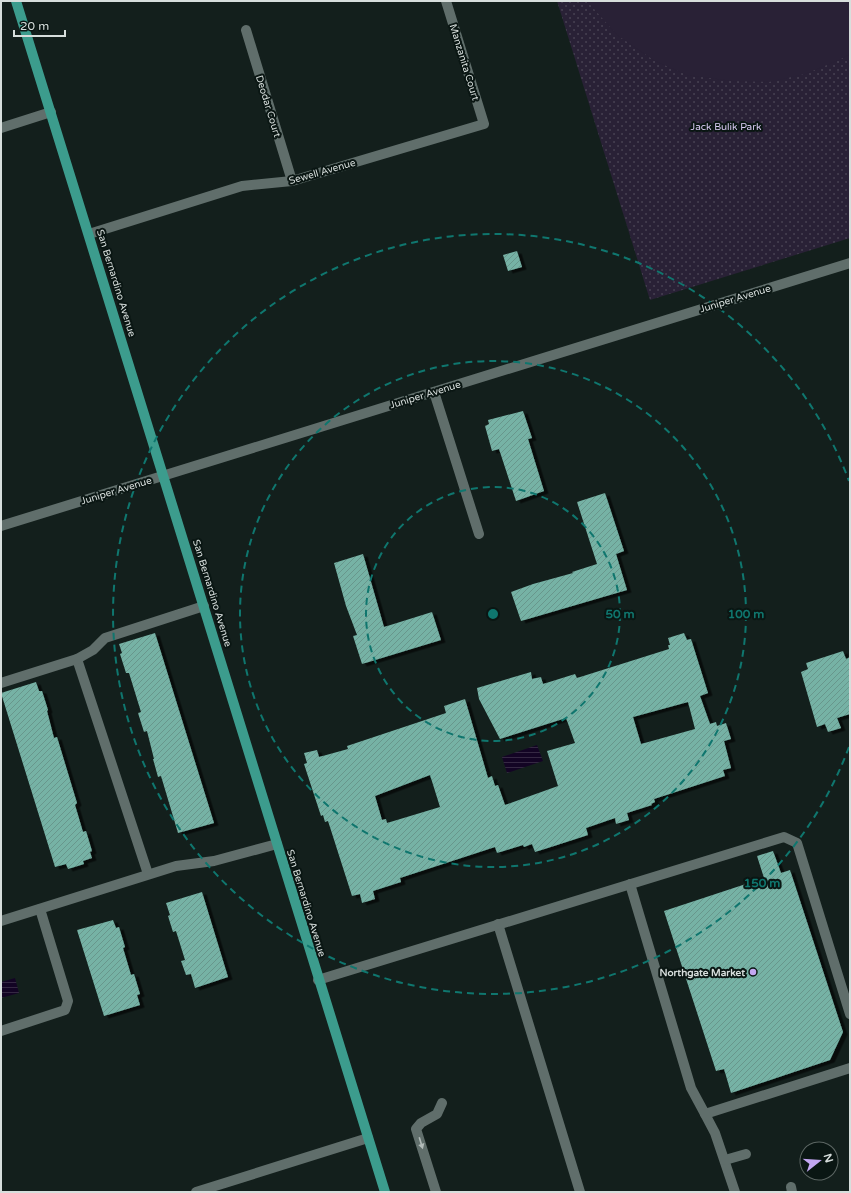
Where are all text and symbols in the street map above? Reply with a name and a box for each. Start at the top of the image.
scale bar [14,12,65,38]
text: 20 m [20,19,49,33]
street label: Manzanita Court [447,23,481,102]
street label: Deodar Court [253,74,283,139]
park label: Jack Bulik Park [691,121,762,133]
street label: Sewell Avenue [288,157,357,187]
street label: San Bernardino Avenue [94,228,138,339]
street label: Juniper Avenue [698,282,773,315]
street label: Juniper Avenue [388,378,463,411]
street label: Juniper Avenue [79,474,154,507]
street label: San Bernardino Avenue [190,538,234,649]
centre of rings [486,607,500,621]
text: 50 m [605,607,635,621]
text: 100 m [728,607,764,621]
street label: San Bernardino Avenue [284,848,328,959]
text: 150 m [744,876,780,890]
place label: Northgate Market [660,967,745,979]
marker: Northgate Market [748,967,758,977]
one-way arrow [418,1138,424,1150]
north arrow [799,1141,839,1181]
text: N [821,1152,836,1164]

